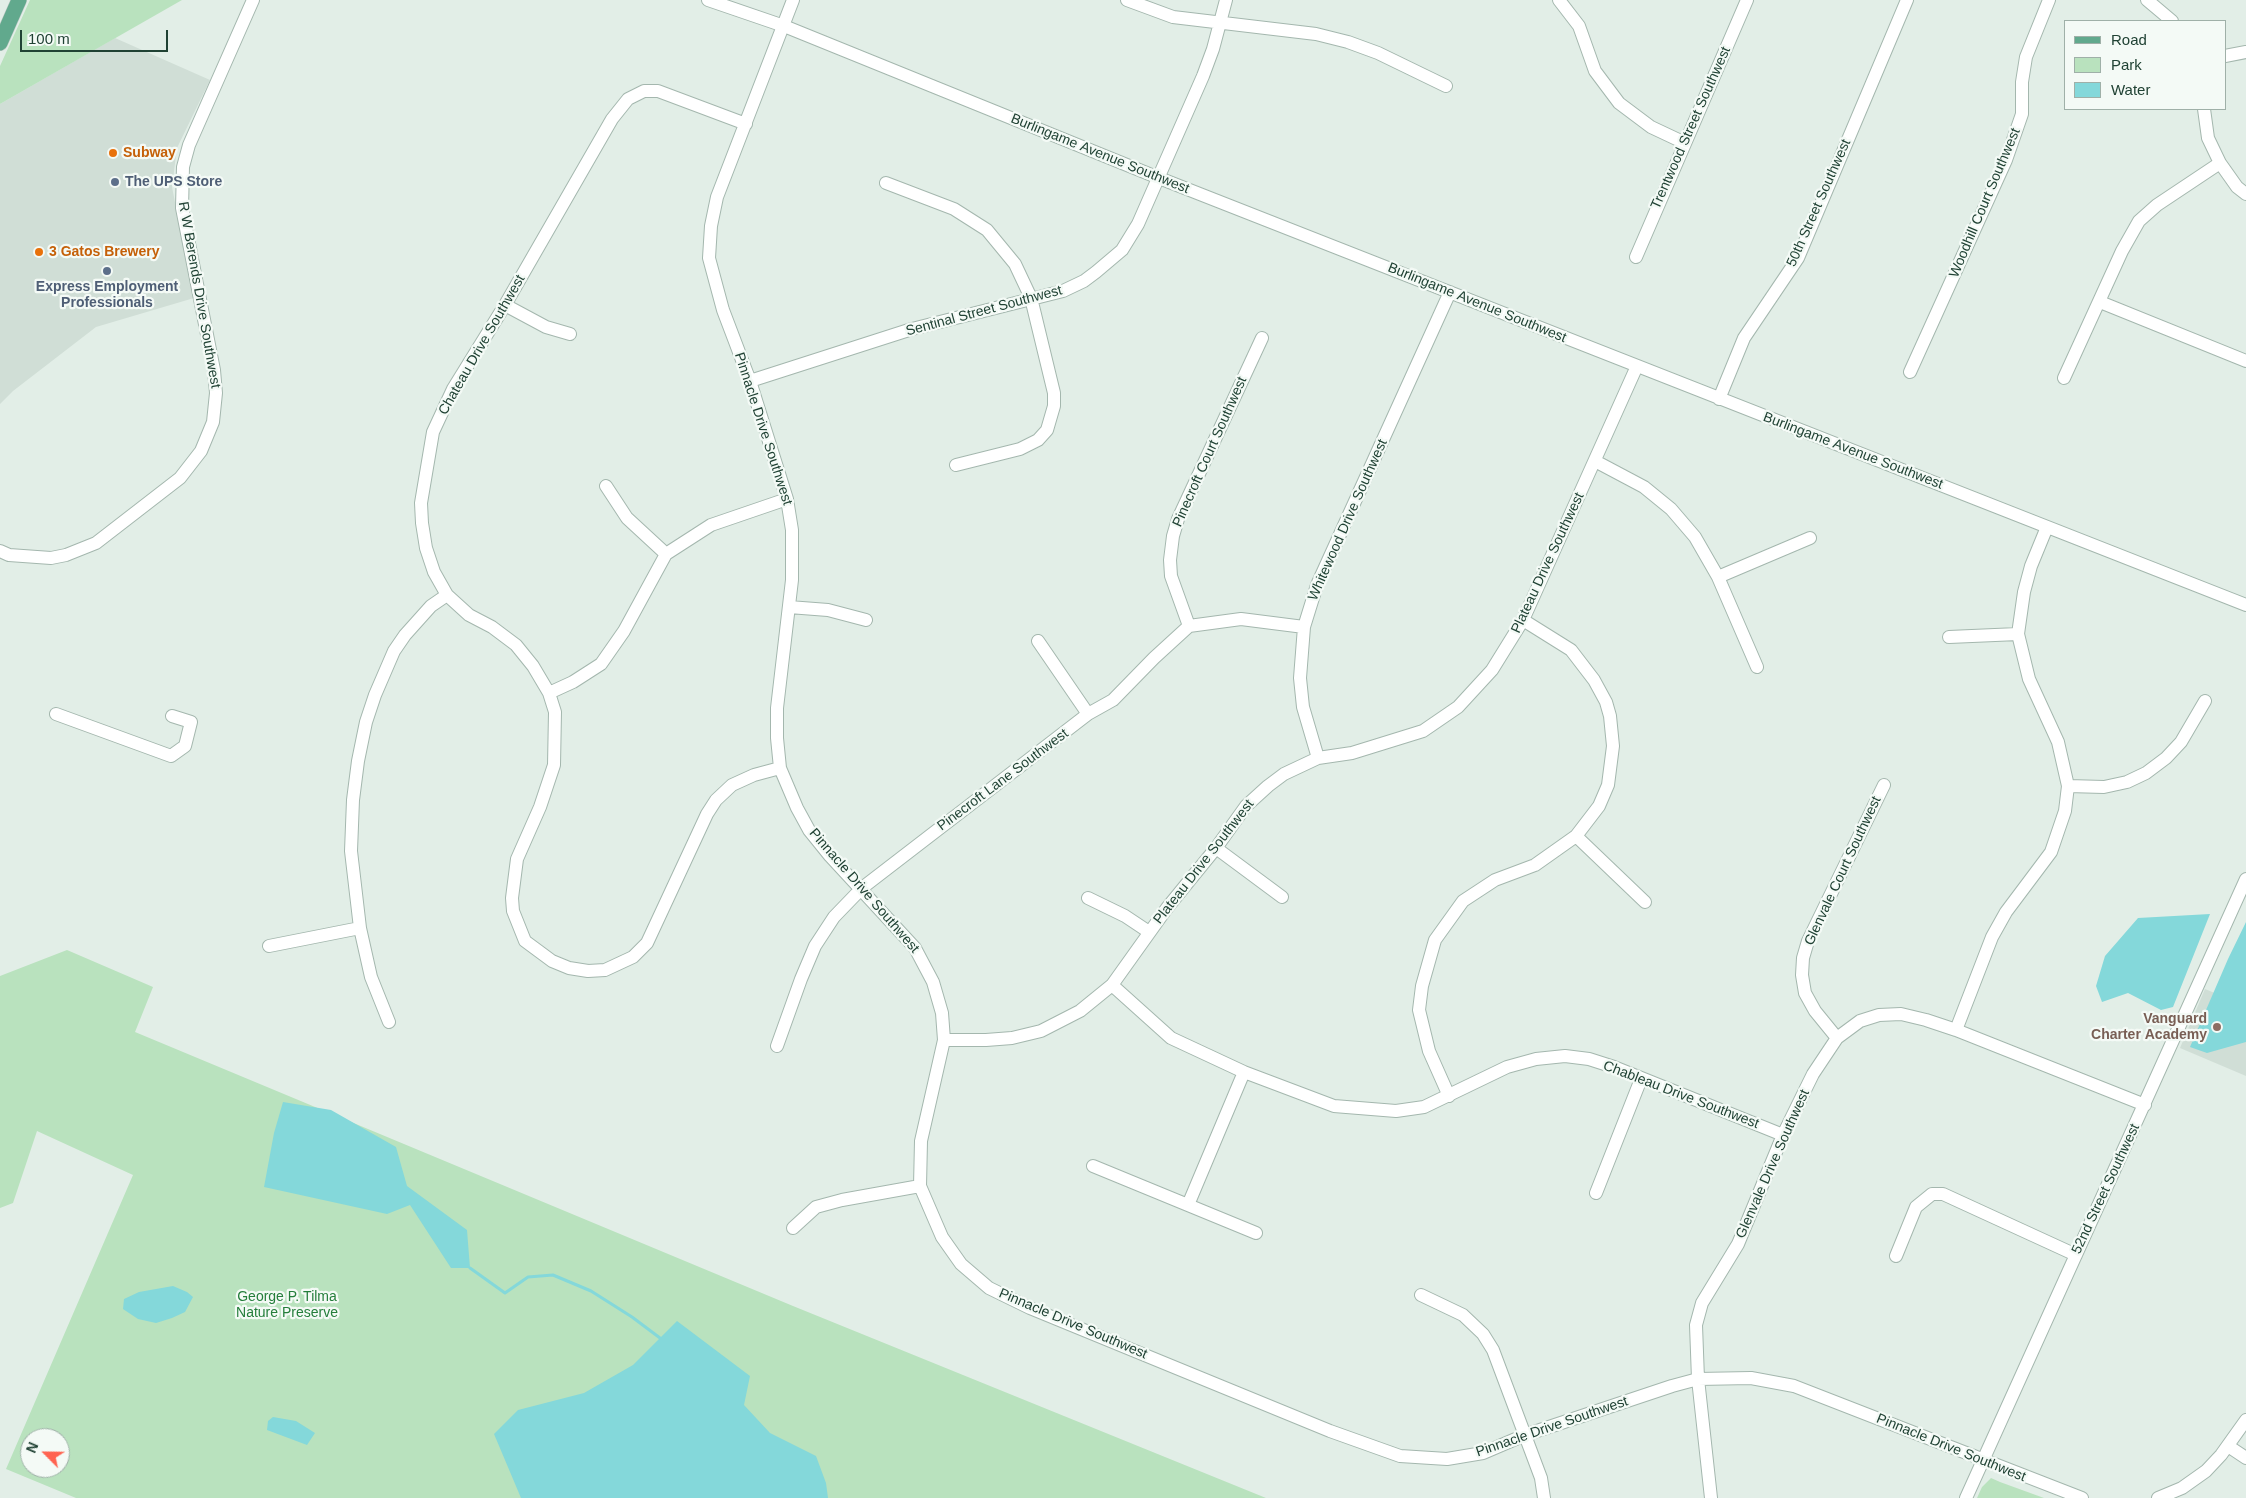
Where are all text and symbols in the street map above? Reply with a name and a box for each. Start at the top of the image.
scale bar [22,20,170,52]
legend [2064,20,2226,110]
text: 100 m [28,30,70,47]
text: Road [2111,31,2147,48]
street label: Trentwood Street Southwest [1648,44,1734,212]
text: Park [2111,56,2142,73]
text: Water [2111,81,2150,98]
street label: Burlingame Avenue Southwest [1008,110,1192,198]
street label: Woodhill Court Southwest [1946,126,2024,280]
street label: 50th Street Southwest [1783,137,1855,269]
place label: Subway [123,145,176,161]
marker: Subway [107,147,119,159]
place label: The UPS Store [125,174,222,190]
marker: The UPS Store [109,176,121,188]
street label: R W Berends Drive Southwest [174,200,224,390]
place label: 3 Gatos Brewery [49,244,159,260]
marker: 3 Gatos Brewery [33,246,45,258]
street label: Burlingame Avenue Southwest [1385,259,1569,347]
marker: Express Employment Professionals [101,265,113,277]
street label: Chateau Drive Southwest [435,272,529,418]
place label: Express Employment Professionals [36,279,178,312]
street label: Sentinal Street Southwest [904,282,1064,340]
street label: Pinnacle Drive Southwest [730,351,796,507]
street label: Pinecroft Court Southwest [1169,374,1251,530]
street label: Burlingame Avenue Southwest [1761,409,1945,493]
street label: Whitewood Drive Southwest [1305,437,1391,603]
street label: Plateau Drive Southwest [1508,490,1588,636]
street label: Pinecroft Lane Southwest [934,725,1072,835]
street label: Glenvale Court Southwest [1801,794,1885,948]
street label: Plateau Drive Southwest [1150,796,1258,928]
street label: Pinnacle Drive Southwest [805,825,923,957]
place label: Vanguard Charter Academy [2091,1011,2207,1044]
marker: Vanguard Charter Academy [2211,1021,2223,1033]
street label: Chableau Drive Southwest [1601,1057,1761,1133]
street label: Glenvale Drive Southwest [1733,1087,1813,1241]
street label: 52nd Street Southwest [2068,1121,2144,1257]
street label: Pinnacle Drive Southwest [996,1285,1150,1363]
park label: George P. Tilma Nature Preserve [236,1289,338,1321]
street label: Pinnacle Drive Southwest [1474,1393,1630,1461]
street label: Pinnacle Drive Southwest [1874,1410,2028,1486]
north arrow [20,1428,70,1478]
text: N [23,1440,41,1455]

